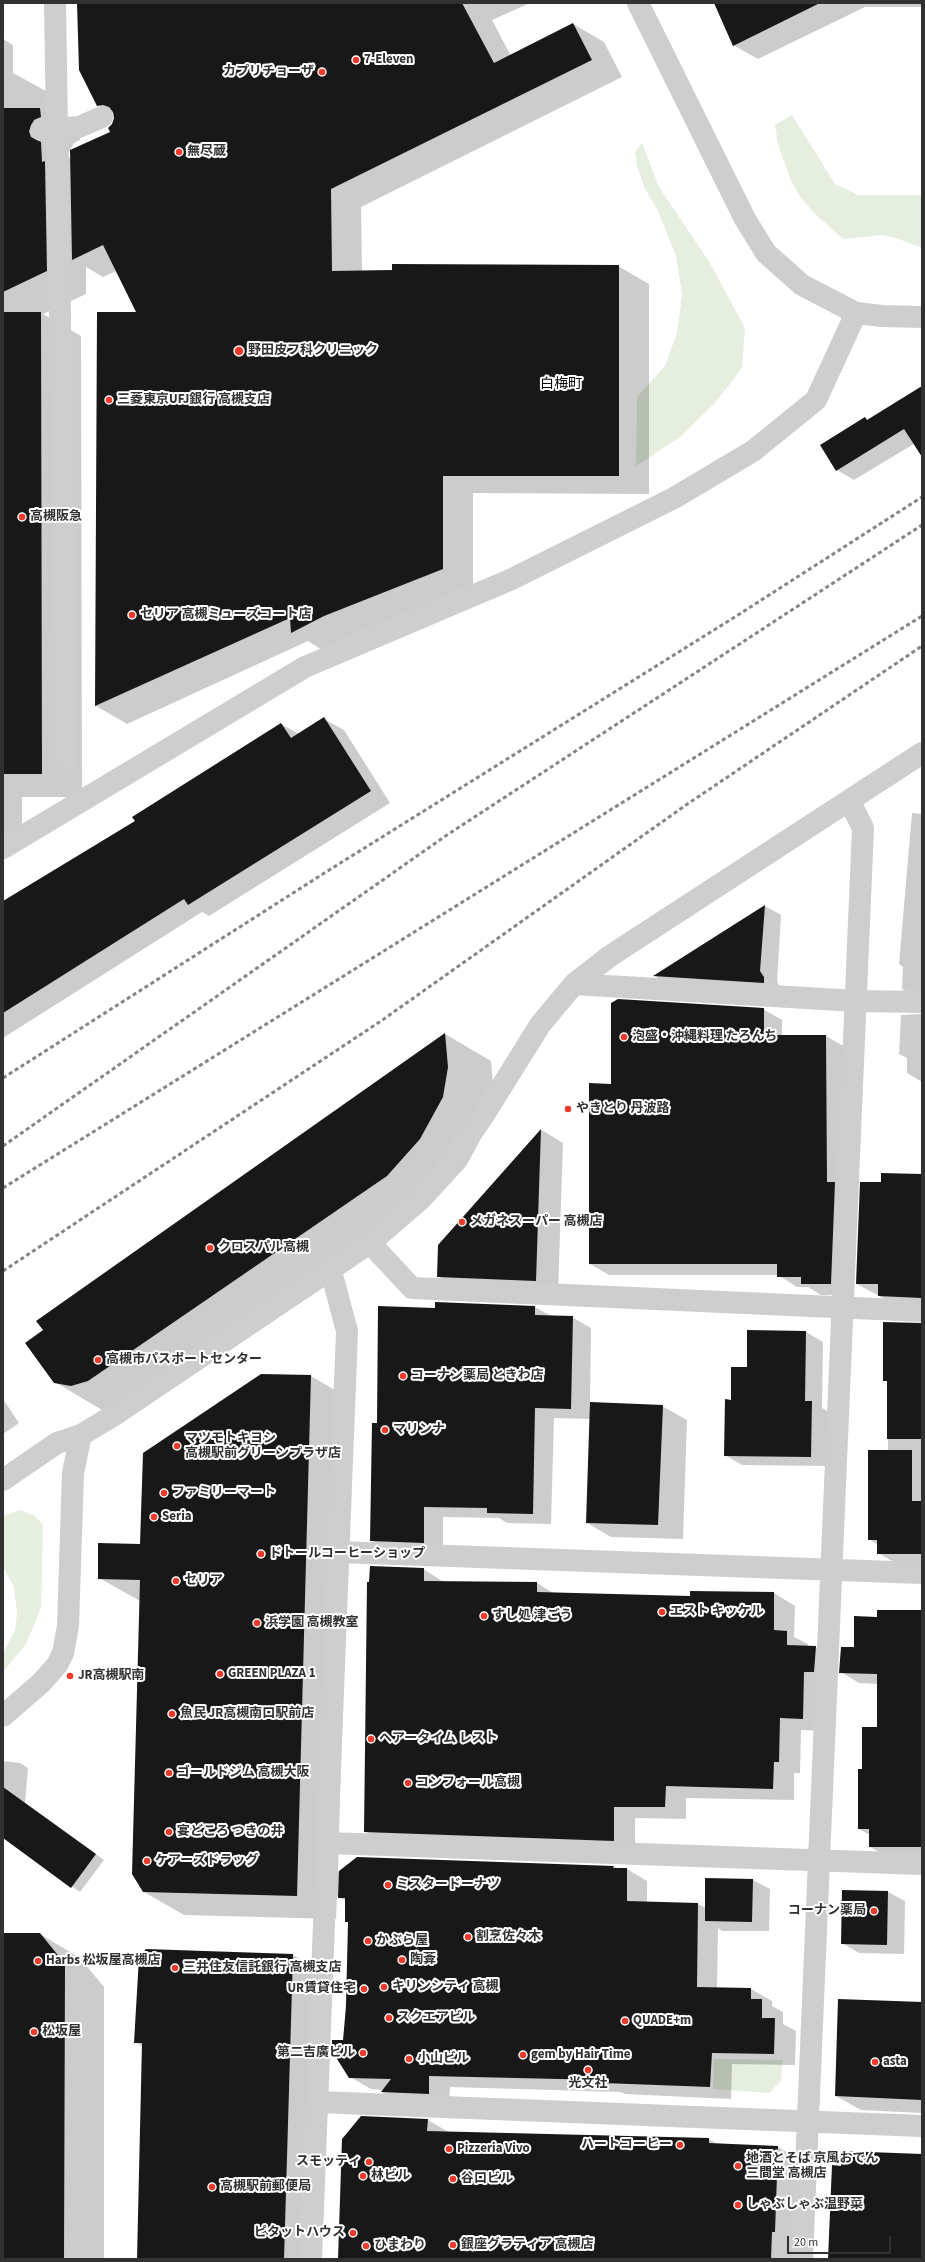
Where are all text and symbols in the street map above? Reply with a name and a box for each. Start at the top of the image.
place label: 7-Eleven [364,52,414,68]
marker: 7-Eleven [351,55,361,65]
place label: カプリチョーザ [223,64,314,80]
marker: カプリチョーザ [317,67,327,77]
place label: 無尽蔵 [187,144,226,160]
marker: 無尽蔵 [174,147,184,157]
place label: 野田皮フ科クリニック [248,343,378,359]
marker: 野田皮フ科クリニック [233,345,245,357]
district label: 白梅町 [540,377,582,393]
place label: 三菱東京UFJ銀行 高槻支店 [117,392,270,408]
marker: 三菱東京UFJ銀行 高槻支店 [104,395,114,405]
place label: 高槻阪急 [30,509,82,525]
marker: 高槻阪急 [17,512,27,522]
place label: セリア 高槻ミューズコート店 [140,607,312,623]
marker: セリア 高槻ミューズコート店 [127,610,137,620]
place label: 泡盛・沖縄料理 たろんち [632,1029,778,1045]
marker: 泡盛・沖縄料理 たろんち [619,1032,629,1042]
place label: やきとり 丹波路 [576,1101,670,1117]
marker: やきとり 丹波路 [563,1104,573,1114]
place label: メガネスーパー 高槻店 [470,1214,603,1230]
marker: メガネスーパー 高槻店 [457,1217,467,1227]
place label: クロスパル高槻 [218,1240,309,1256]
marker: クロスパル高槻 [205,1243,215,1253]
place label: 高槻市パスポートセンター [106,1352,262,1368]
marker: 高槻市パスポートセンター [93,1355,103,1365]
place label: コーナン薬局 ときわ店 [411,1368,544,1384]
marker: コーナン薬局 ときわ店 [398,1371,408,1381]
place label: マリンナ [393,1422,445,1438]
marker: マリンナ [380,1425,390,1435]
place label: マツモトキヨシ 高槻駅前グリーンプラザ店 [185,1431,341,1462]
marker: マツモトキヨシ 高槻駅前グリーンプラザ店 [172,1441,182,1451]
place label: ファミリーマート [172,1485,276,1501]
marker: ファミリーマート [159,1488,169,1498]
place label: Seria [162,1509,192,1525]
marker: Seria [149,1512,159,1522]
place label: ドトールコーヒーショップ [269,1546,425,1562]
marker: ドトールコーヒーショップ [256,1549,266,1559]
place label: セリア [184,1573,223,1589]
marker: セリア [171,1576,181,1586]
place label: エスト キッケル [670,1604,764,1620]
marker: エスト キッケル [657,1607,667,1617]
place label: すし処 津ごう [492,1608,573,1624]
marker: すし処 津ごう [479,1611,489,1621]
place label: 浜学園 高槻教室 [265,1615,359,1631]
marker: 浜学園 高槻教室 [252,1618,262,1628]
place label: GREEN PLAZA 1 [228,1666,315,1682]
place label: JR高槻駅南 [78,1668,145,1684]
marker: GREEN PLAZA 1 [215,1669,225,1679]
marker: JR高槻駅南 [65,1671,75,1681]
place label: 魚民 JR高槻南口駅前店 [180,1706,314,1722]
marker: 魚民 JR高槻南口駅前店 [167,1709,177,1719]
place label: ヘアータイム レスト [379,1731,498,1747]
marker: ヘアータイム レスト [366,1734,376,1744]
place label: ゴールドジム 高槻大阪 [177,1765,310,1781]
marker: ゴールドジム 高槻大阪 [164,1768,174,1778]
place label: コンフォール高槻 [416,1775,520,1791]
marker: コンフォール高槻 [403,1778,413,1788]
place label: 宴どころ つきの井 [177,1824,284,1840]
marker: 宴どころ つきの井 [164,1827,174,1837]
place label: ケアーズドラッグ [155,1853,258,1869]
marker: ケアーズドラッグ [142,1856,152,1866]
place label: ミスタードーナツ [396,1877,500,1893]
marker: ミスタードーナツ [383,1880,393,1890]
place label: コーナン薬局 [788,1903,866,1919]
marker: コーナン薬局 [869,1906,879,1916]
place label: 割烹佐々木 [476,1929,541,1945]
marker: 割烹佐々木 [463,1932,473,1942]
place label: かぶら屋 [376,1933,428,1949]
marker: かぶら屋 [363,1936,373,1946]
place label: 陶葊 [410,1952,436,1968]
place label: Harbs 松坂屋高槻店 [46,1953,161,1969]
marker: 陶葊 [397,1955,407,1965]
marker: Harbs 松坂屋高槻店 [33,1956,43,1966]
place label: 三井住友信託銀行 高槻支店 [183,1960,342,1976]
marker: 三井住友信託銀行 高槻支店 [170,1963,180,1973]
place label: キリンシティ 高槻 [392,1979,499,1995]
place label: UR賃貸住宅 [287,1981,356,1997]
marker: キリンシティ 高槻 [379,1982,389,1992]
marker: UR賃貸住宅 [359,1984,369,1994]
place label: スクエアビル [397,2010,475,2026]
marker: スクエアビル [384,2013,394,2023]
place label: QUADE+m [633,2013,691,2029]
marker: QUADE+m [620,2016,630,2026]
place label: 松坂屋 [42,2024,81,2040]
marker: 松坂屋 [29,2027,39,2037]
place label: 第二吉廣ビル [277,2045,355,2061]
place label: gem by Hair Time [531,2047,631,2063]
marker: 第二吉廣ビル [358,2048,368,2058]
marker: gem by Hair Time [518,2050,528,2060]
place label: 小山ビル [417,2051,469,2067]
marker: 小山ビル [404,2054,414,2064]
place label: asta [883,2054,907,2070]
marker: asta [870,2057,880,2067]
marker: 光文社 [583,2065,593,2075]
place label: 光文社 [569,2076,607,2092]
place label: ハートコーヒー [581,2137,672,2153]
marker: ハートコーヒー [675,2140,685,2150]
place label: Pizzeria Vivo [457,2141,530,2157]
marker: Pizzeria Vivo [444,2144,454,2154]
place label: 地酒とそば 京風おでん 三間堂 高槻店 [746,2151,879,2182]
place label: スモッティ [296,2154,361,2170]
marker: スモッティ [364,2157,374,2167]
marker: 地酒とそば 京風おでん 三間堂 高槻店 [733,2161,743,2171]
place label: 林ビル [371,2168,410,2184]
marker: 林ビル [358,2171,368,2181]
place label: 谷口ビル [461,2171,513,2187]
marker: 谷口ビル [448,2174,458,2184]
place label: 高槻駅前郵便局 [220,2179,311,2195]
marker: 高槻駅前郵便局 [207,2182,217,2192]
place label: しゃぶしゃぶ温野菜 [746,2197,863,2213]
marker: しゃぶしゃぶ温野菜 [733,2200,743,2210]
place label: ピタットハウス [254,2225,345,2241]
marker: ピタットハウス [348,2228,358,2238]
scale bar [789,2228,893,2254]
text: 20 m [794,2234,818,2251]
place label: 銀座グラティア 高槻店 [461,2237,594,2253]
place label: ひまわり [374,2238,426,2254]
marker: 銀座グラティア 高槻店 [448,2240,458,2250]
marker: ひまわり [361,2241,371,2251]

